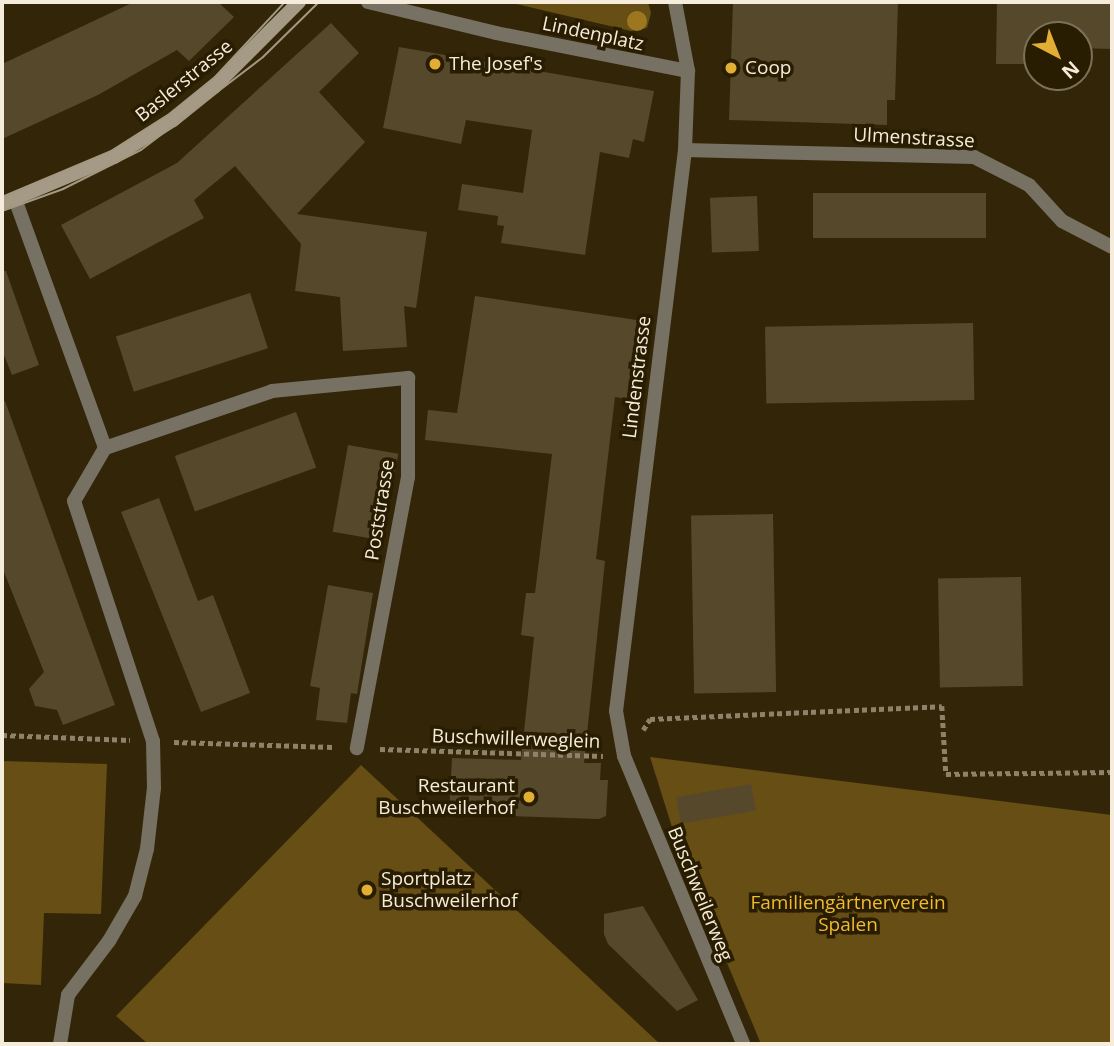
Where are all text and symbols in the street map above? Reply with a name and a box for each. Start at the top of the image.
street label: Lindenplatz [540,12,646,56]
north arrow [1023,21,1093,91]
street label: Baslerstrasse [131,35,237,127]
place label: The Josef's [449,53,543,75]
text: N [1056,55,1085,85]
marker: The Josef's [427,56,443,72]
place label: Coop [745,57,791,79]
marker: Coop [723,60,739,76]
street label: Ulmenstrasse [853,123,975,153]
street label: Lindenstrasse [618,314,656,440]
street label: Poststrasse [361,458,399,562]
street label: Buschwillerweglein [431,725,601,753]
place label: Restaurant Buschweilerhof [378,775,515,819]
marker: Restaurant Buschweilerhof [521,789,537,805]
street label: Buschweilerweg [663,823,737,965]
place label: Sportplatz Buschweilerhof [381,868,518,912]
marker: Sportplatz Buschweilerhof [359,882,375,898]
park label: Familiengärtnerverein Spalen [750,892,946,936]

